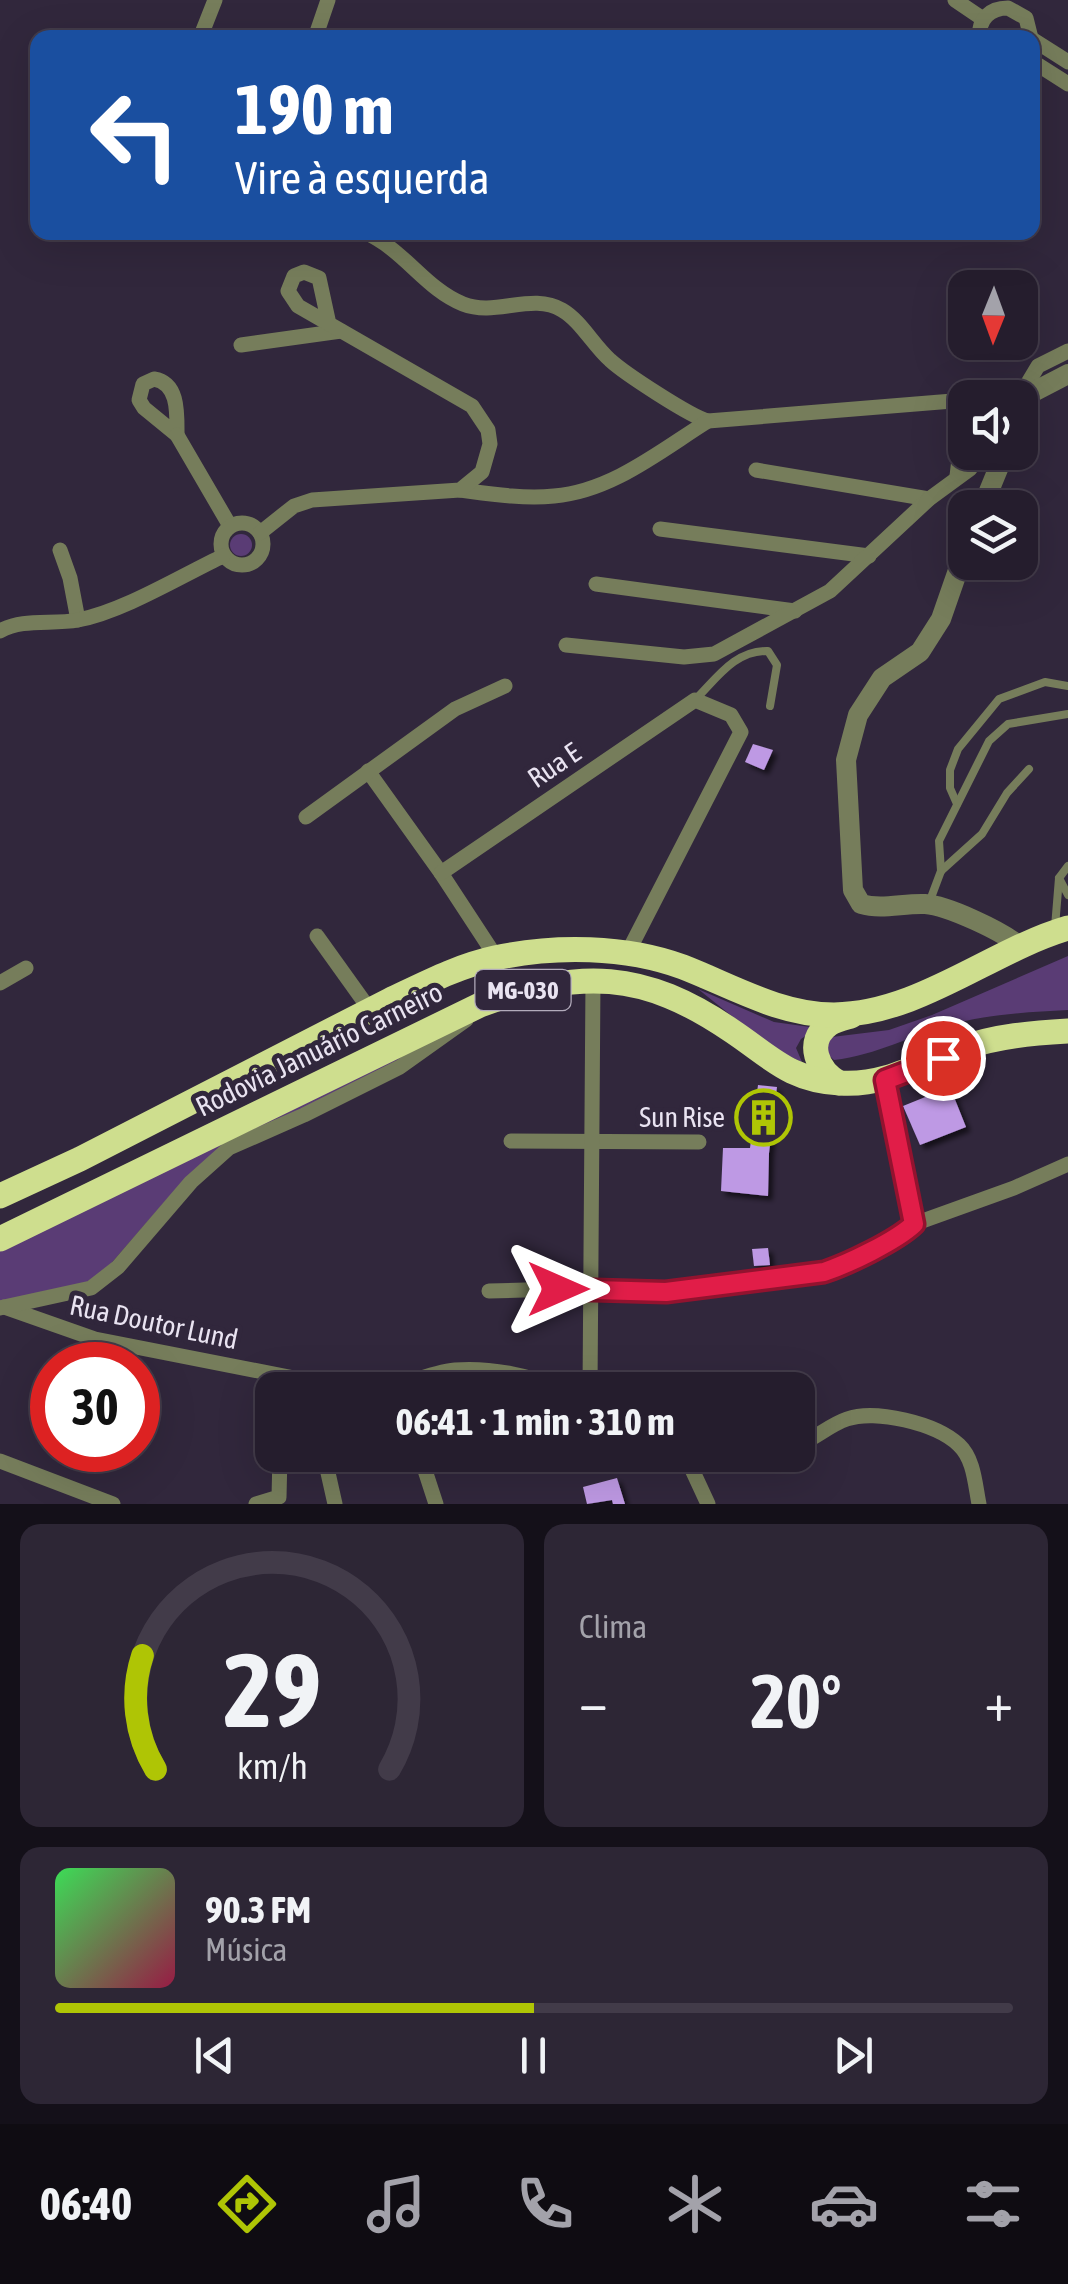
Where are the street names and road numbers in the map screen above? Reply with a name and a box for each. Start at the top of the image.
street label: Rua E [522,736,586,794]
road number: MG-030 [476,970,570,1010]
street label: Rodovia Januário Carneiro [191,975,447,1123]
street label: Rua Doutor Lund [67,1289,241,1355]

